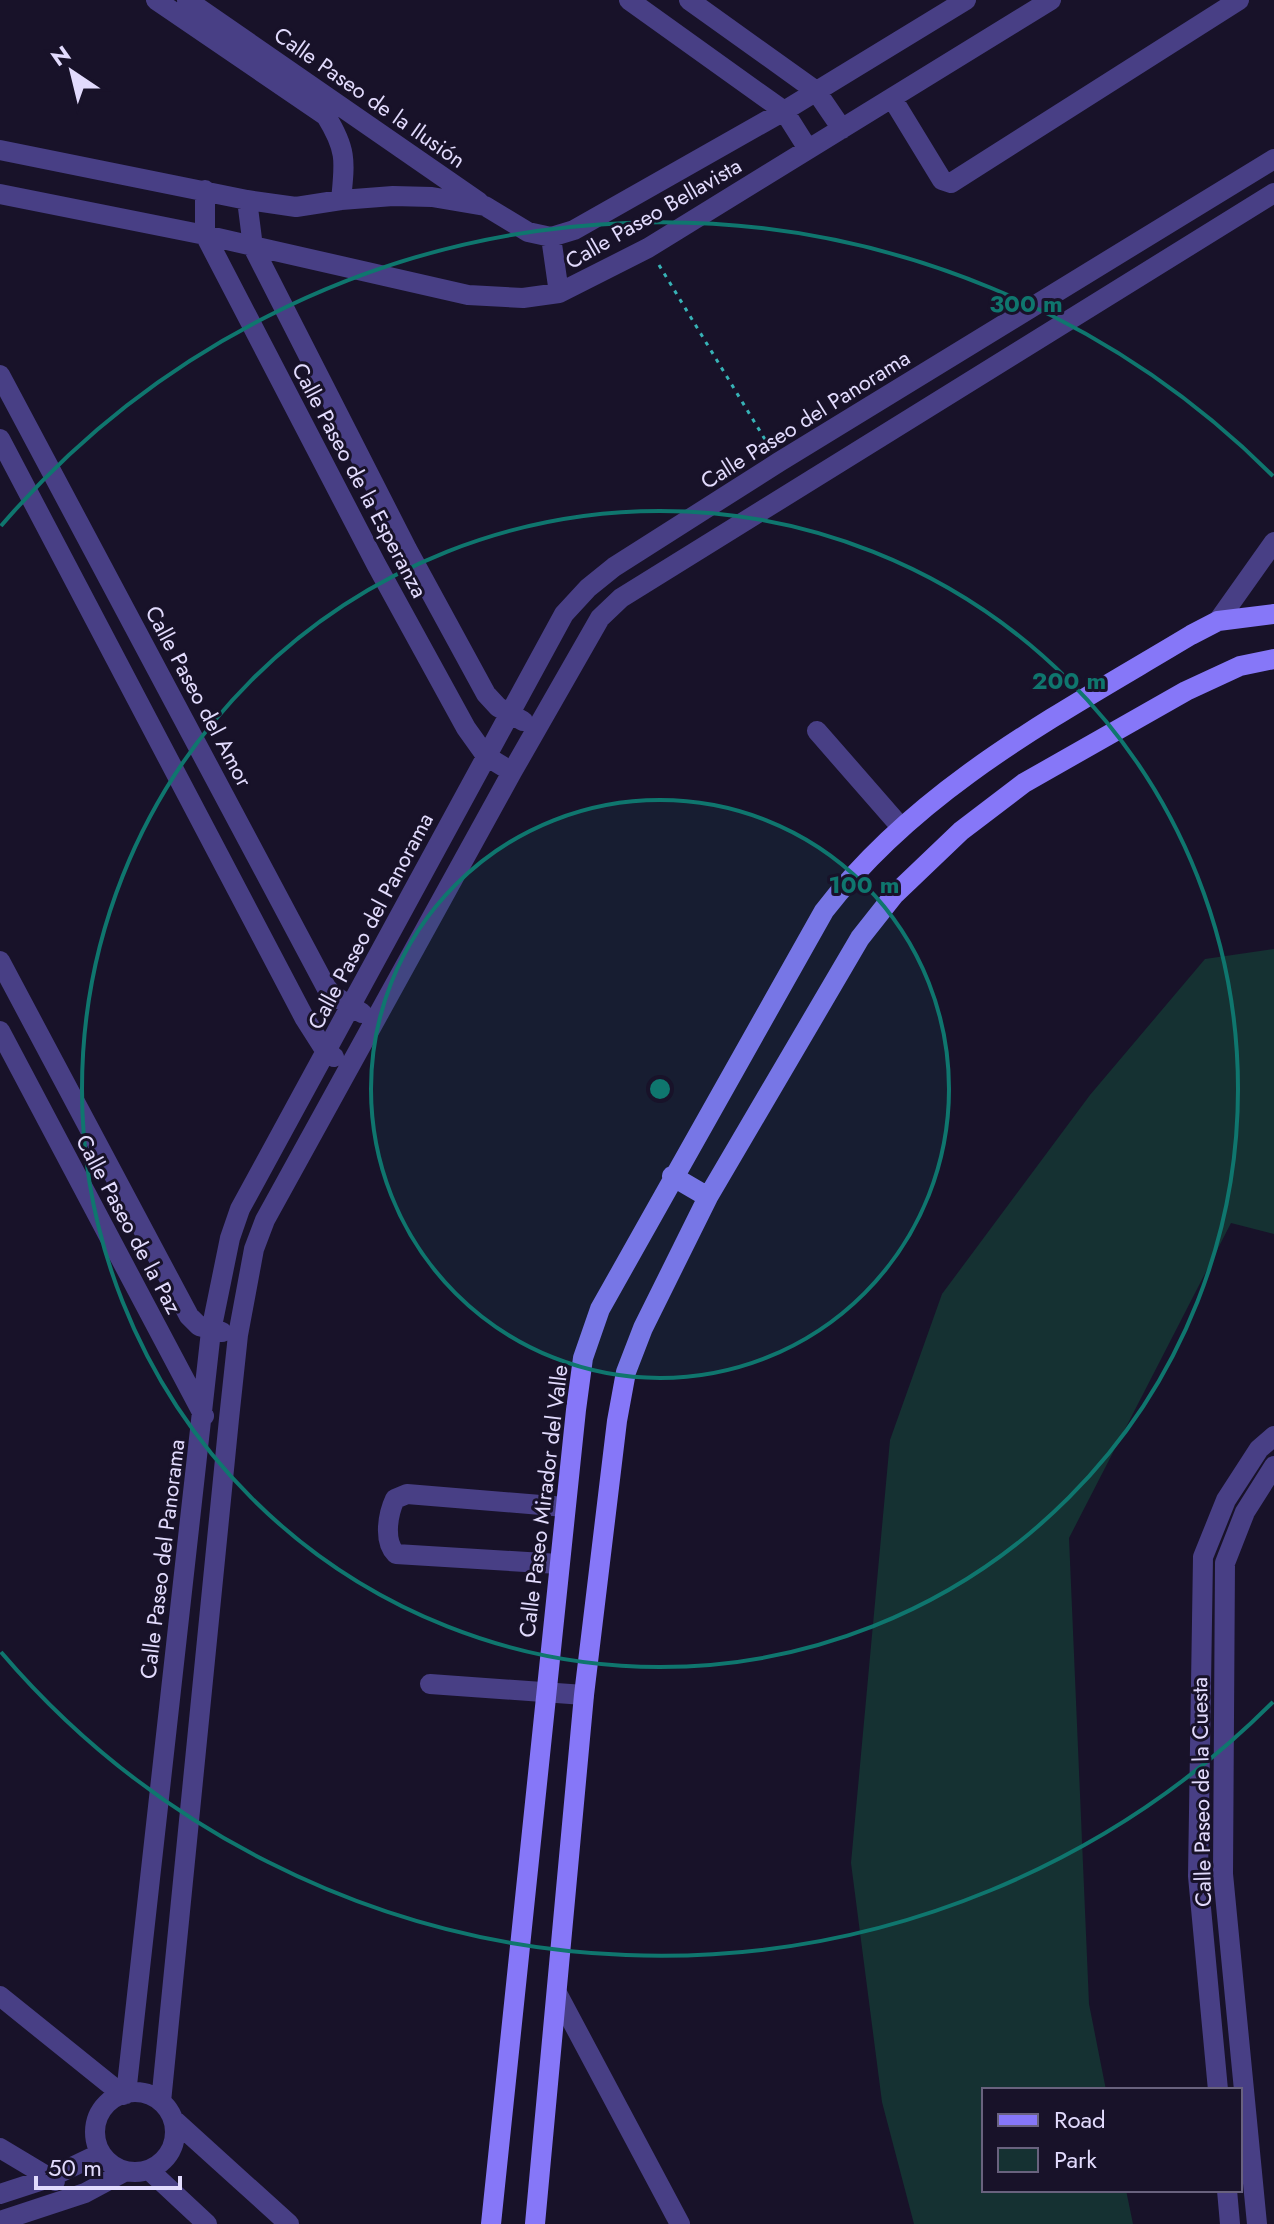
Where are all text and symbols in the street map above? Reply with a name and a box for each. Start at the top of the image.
street label: Calle Paseo de la Ilusión [268,19,472,175]
north arrow [32,32,112,112]
text: N [44,38,77,74]
street label: Calle Paseo Bellavista [559,149,747,277]
text: 300 m [989,286,1063,321]
street label: Calle Paseo del Panorama [694,341,916,497]
street label: Calle Paseo de la Esperanza [284,357,436,603]
street label: Calle Paseo del Amor [138,600,261,793]
text: 200 m [1032,663,1106,698]
street label: Calle Paseo del Panorama [299,807,441,1035]
text: 100 m [829,867,899,902]
centre of rings [646,1075,674,1103]
street label: Calle Paseo de la Paz [68,1128,190,1320]
street label: Calle Paseo Mirador del Valle [510,1363,576,1639]
street label: Calle Paseo del Panorama [131,1437,193,1681]
street label: Calle Paseo de la Cuesta [1183,1677,1219,1907]
legend [982,2088,1242,2192]
text: Road [1054,2102,1106,2137]
scale bar [36,2140,180,2190]
text: Park [1054,2142,1097,2177]
text: 50 m [48,2150,102,2185]

